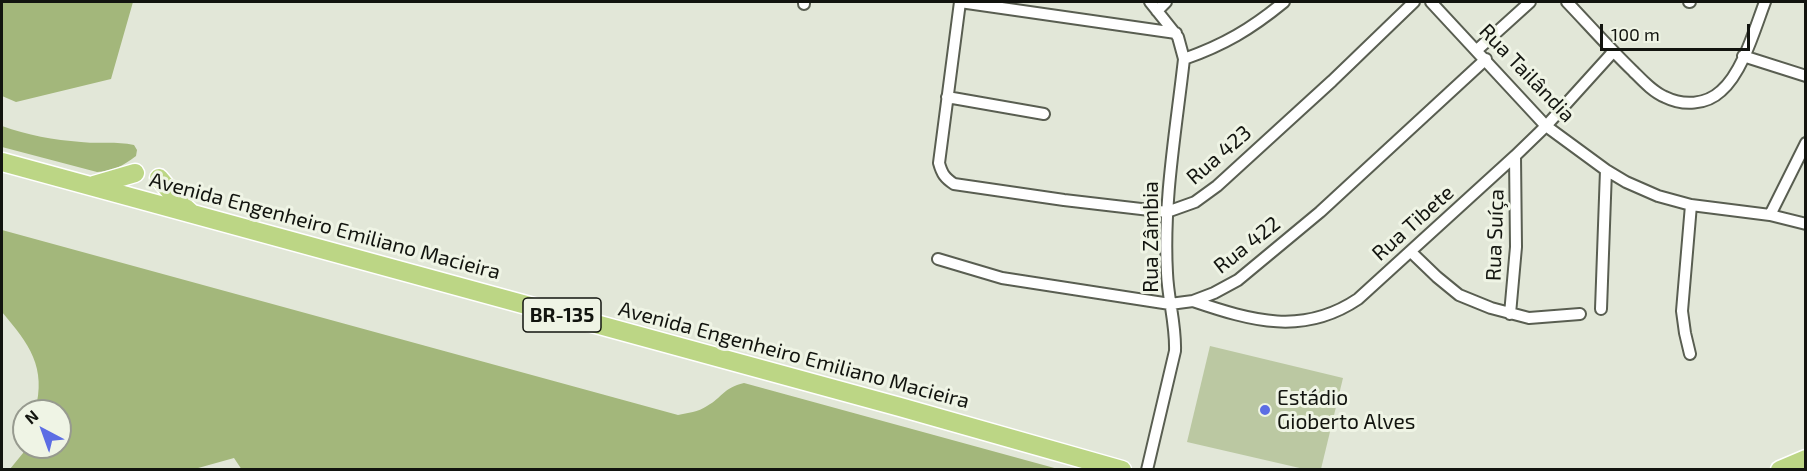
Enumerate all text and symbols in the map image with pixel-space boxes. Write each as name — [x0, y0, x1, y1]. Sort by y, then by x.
scale bar — [1603, 12, 1753, 50]
street label: Rua Tailândia — [1474, 19, 1580, 127]
text: 100 m — [1611, 23, 1660, 45]
street label: Rua 423 — [1181, 120, 1257, 190]
street label: Avenida Engenheiro Emiliano Macieira — [147, 167, 503, 285]
street label: Rua Tibete — [1367, 180, 1459, 266]
street label: Rua Zâmbia — [1138, 181, 1164, 293]
street label: Rua Suíça — [1481, 189, 1509, 281]
street label: Rua 422 — [1209, 211, 1285, 279]
street label: Avenida Engenheiro Emiliano Macieira — [616, 296, 972, 414]
road number: BR-135 — [523, 298, 601, 332]
place label: Estádio Gioberto Alves — [1277, 385, 1415, 435]
north arrow — [12, 399, 72, 459]
marker: Estádio Gioberto Alves — [1258, 403, 1272, 417]
text: N — [21, 406, 42, 428]

